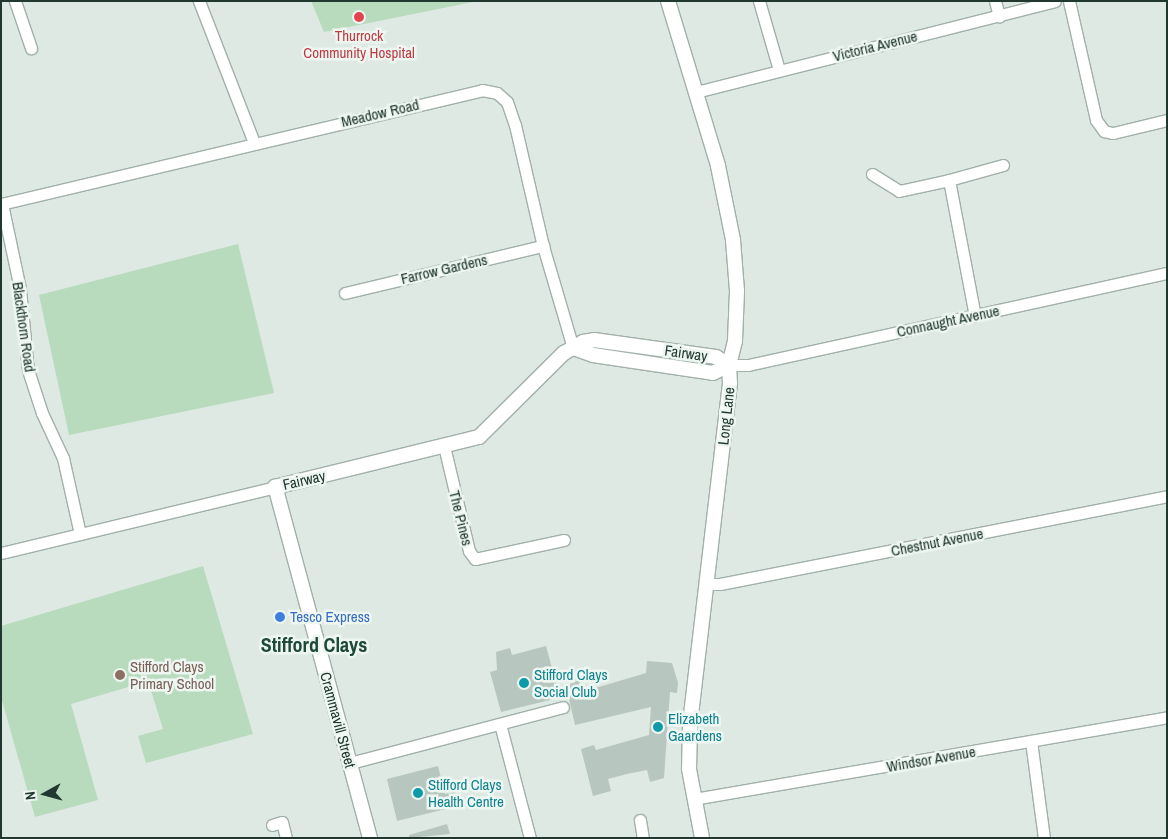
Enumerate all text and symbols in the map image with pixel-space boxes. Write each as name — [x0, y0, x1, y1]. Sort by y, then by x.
marker: Thurrock Community Hospital — [352, 10, 366, 24]
place label: Thurrock Community Hospital — [303, 26, 415, 61]
street label: Victoria Avenue — [831, 27, 919, 65]
street label: Meadow Road — [339, 95, 421, 131]
street label: Farrow Gardens — [399, 250, 489, 288]
street label: Blackthorn Road — [9, 281, 39, 373]
street label: Connaught Avenue — [895, 301, 1001, 341]
street label: Fairway — [663, 341, 709, 365]
street label: Long Lane — [714, 386, 738, 446]
street label: Fairway — [281, 466, 327, 494]
street label: The Pines — [445, 489, 477, 547]
street label: Chestnut Avenue — [889, 524, 985, 560]
place label: Tesco Express — [290, 608, 370, 626]
marker: Tesco Express — [274, 611, 286, 623]
district label: Stifford Clays — [261, 632, 367, 656]
place label: Stifford Clays Primary School — [130, 657, 214, 692]
place label: Stifford Clays Social Club — [534, 665, 608, 700]
marker: Stifford Clays Primary School — [114, 669, 126, 681]
street label: Crammavill Street — [317, 670, 359, 770]
marker: Stifford Clays Social Club — [518, 677, 530, 689]
place label: Elizabeth Gaardens — [668, 709, 722, 744]
marker: Elizabeth Gaardens — [652, 721, 664, 733]
street label: Windsor Avenue — [885, 742, 977, 776]
north arrow — [20, 769, 70, 819]
place label: Stifford Clays Health Centre — [428, 775, 504, 810]
marker: Stifford Clays Health Centre — [412, 787, 424, 799]
text: N — [21, 791, 40, 801]

